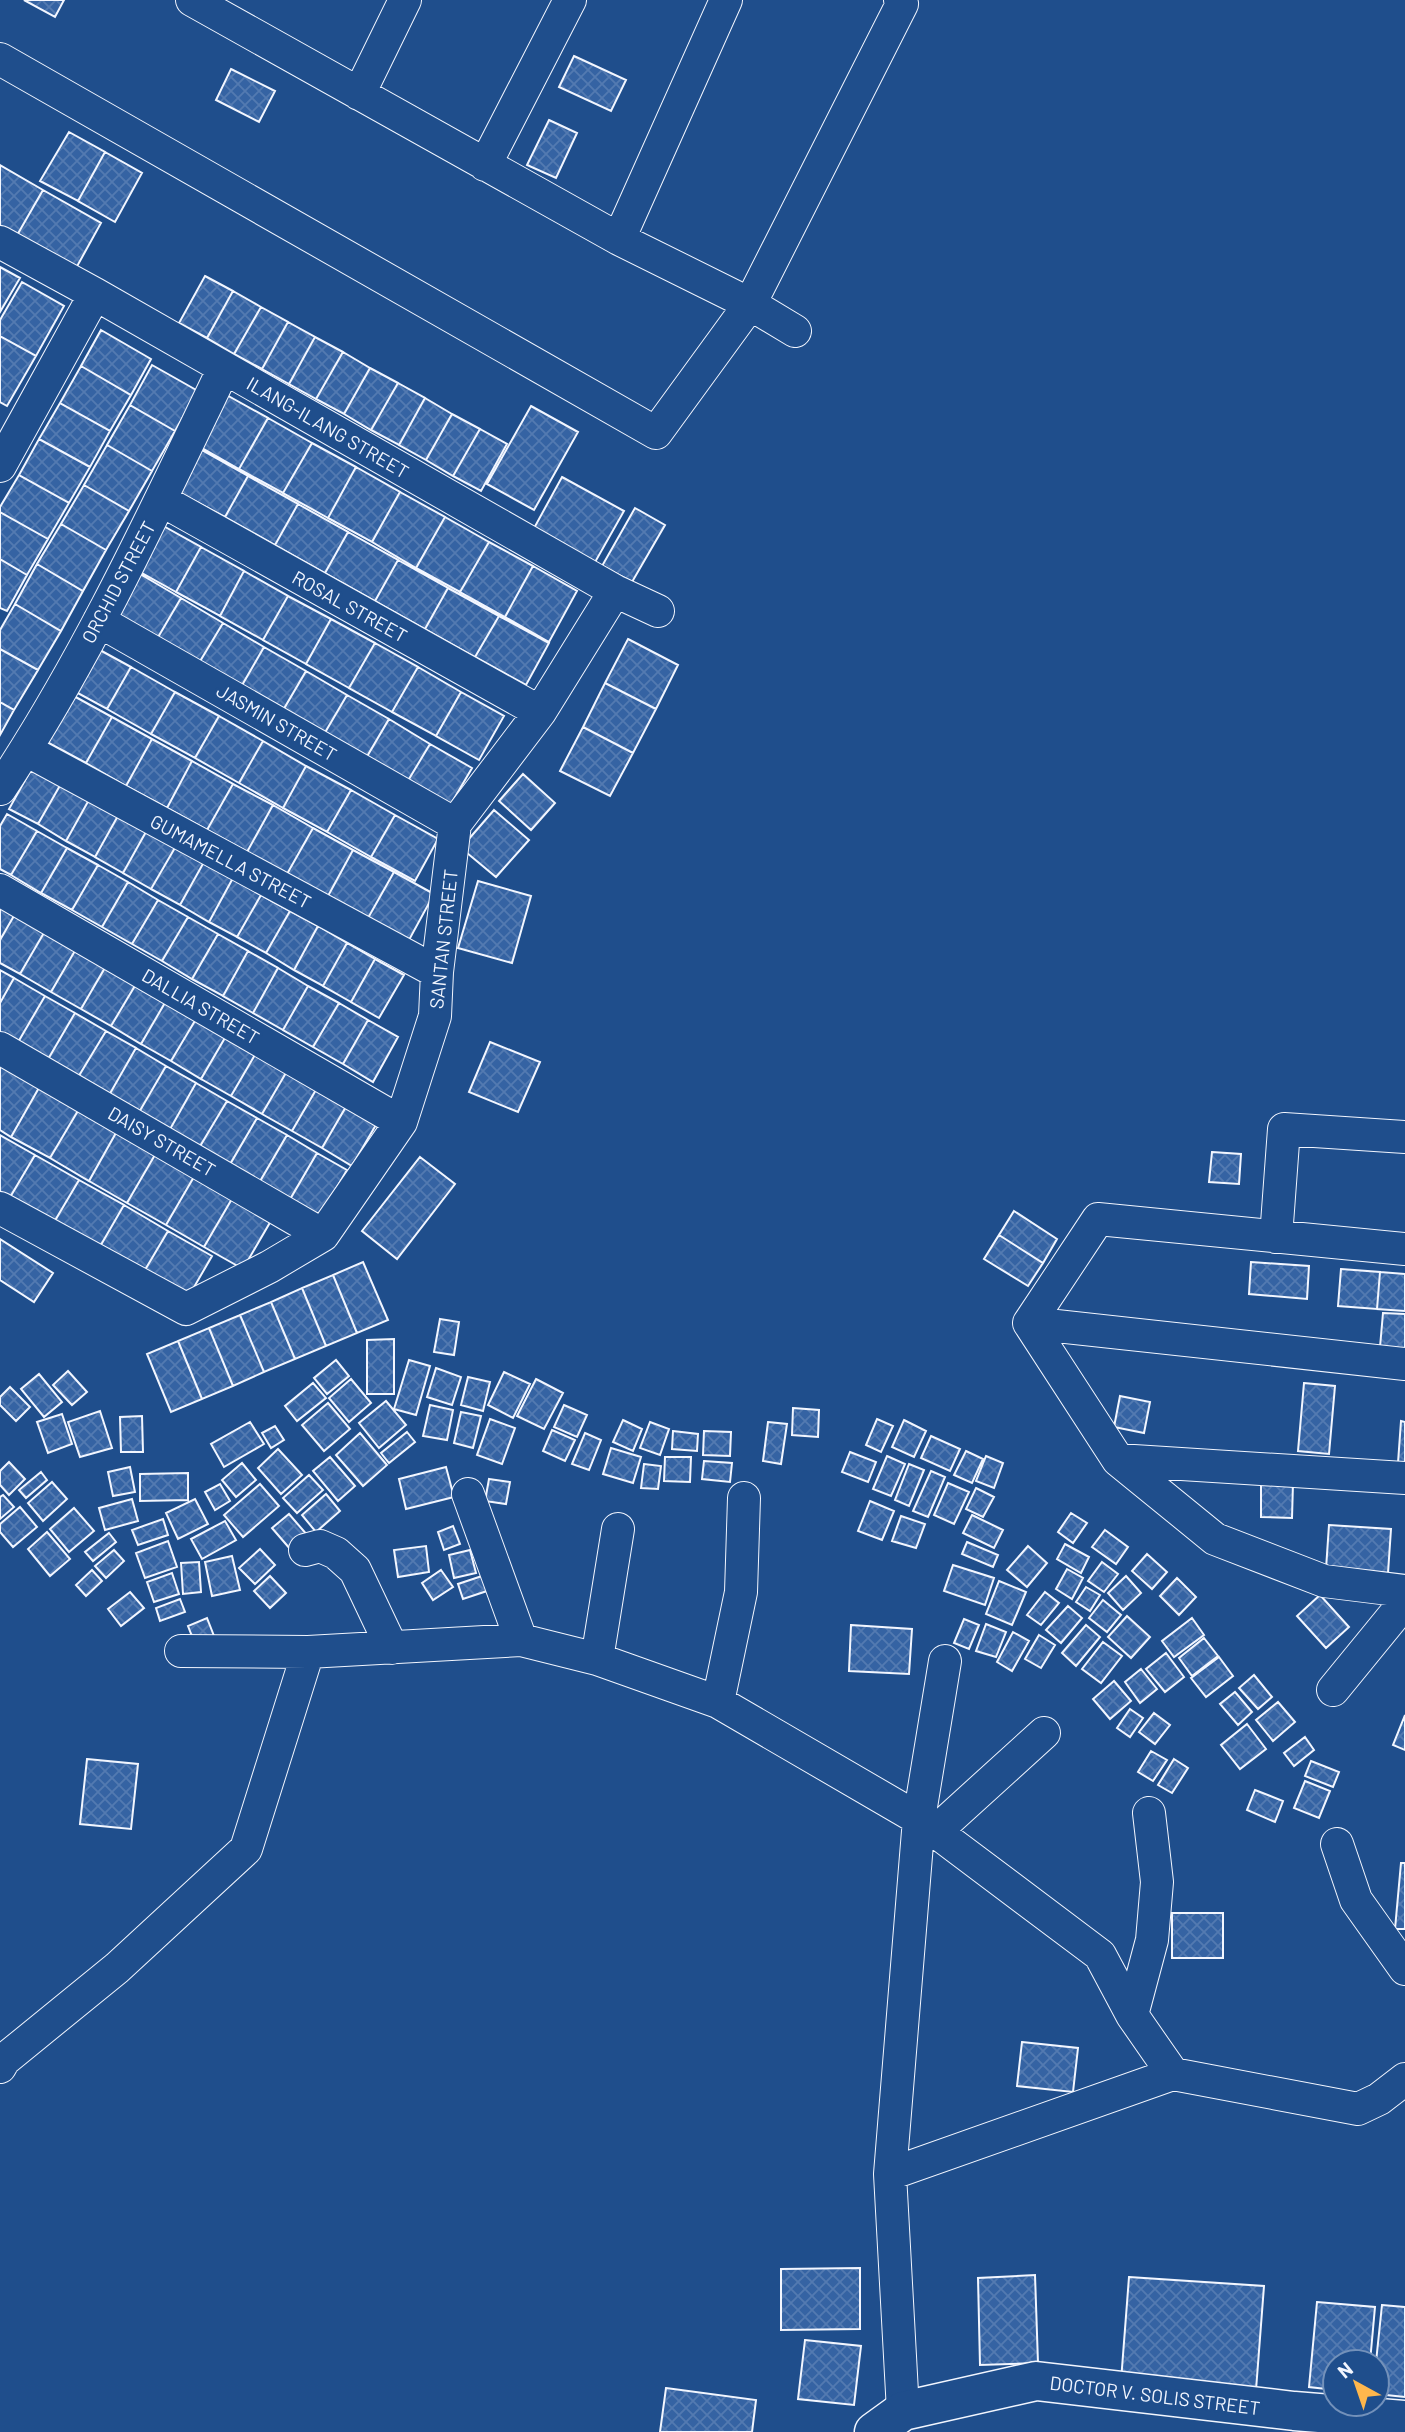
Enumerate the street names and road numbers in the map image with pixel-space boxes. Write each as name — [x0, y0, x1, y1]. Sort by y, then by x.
street label: ILANG-ILANG STREET — [243, 371, 413, 483]
street label: ORCHID STREET — [76, 517, 160, 647]
street label: ROSAL STREET — [289, 565, 411, 647]
street label: JASMIN STREET — [213, 678, 341, 766]
street label: GUMAMELLA STREET — [147, 809, 315, 913]
street label: SANTAN STREET — [424, 868, 462, 1010]
street label: DALLIA STREET — [138, 963, 264, 1049]
street label: DAISY STREET — [104, 1101, 220, 1181]
street label: DOCTOR V. SOLIS STREET — [1049, 2371, 1261, 2419]

